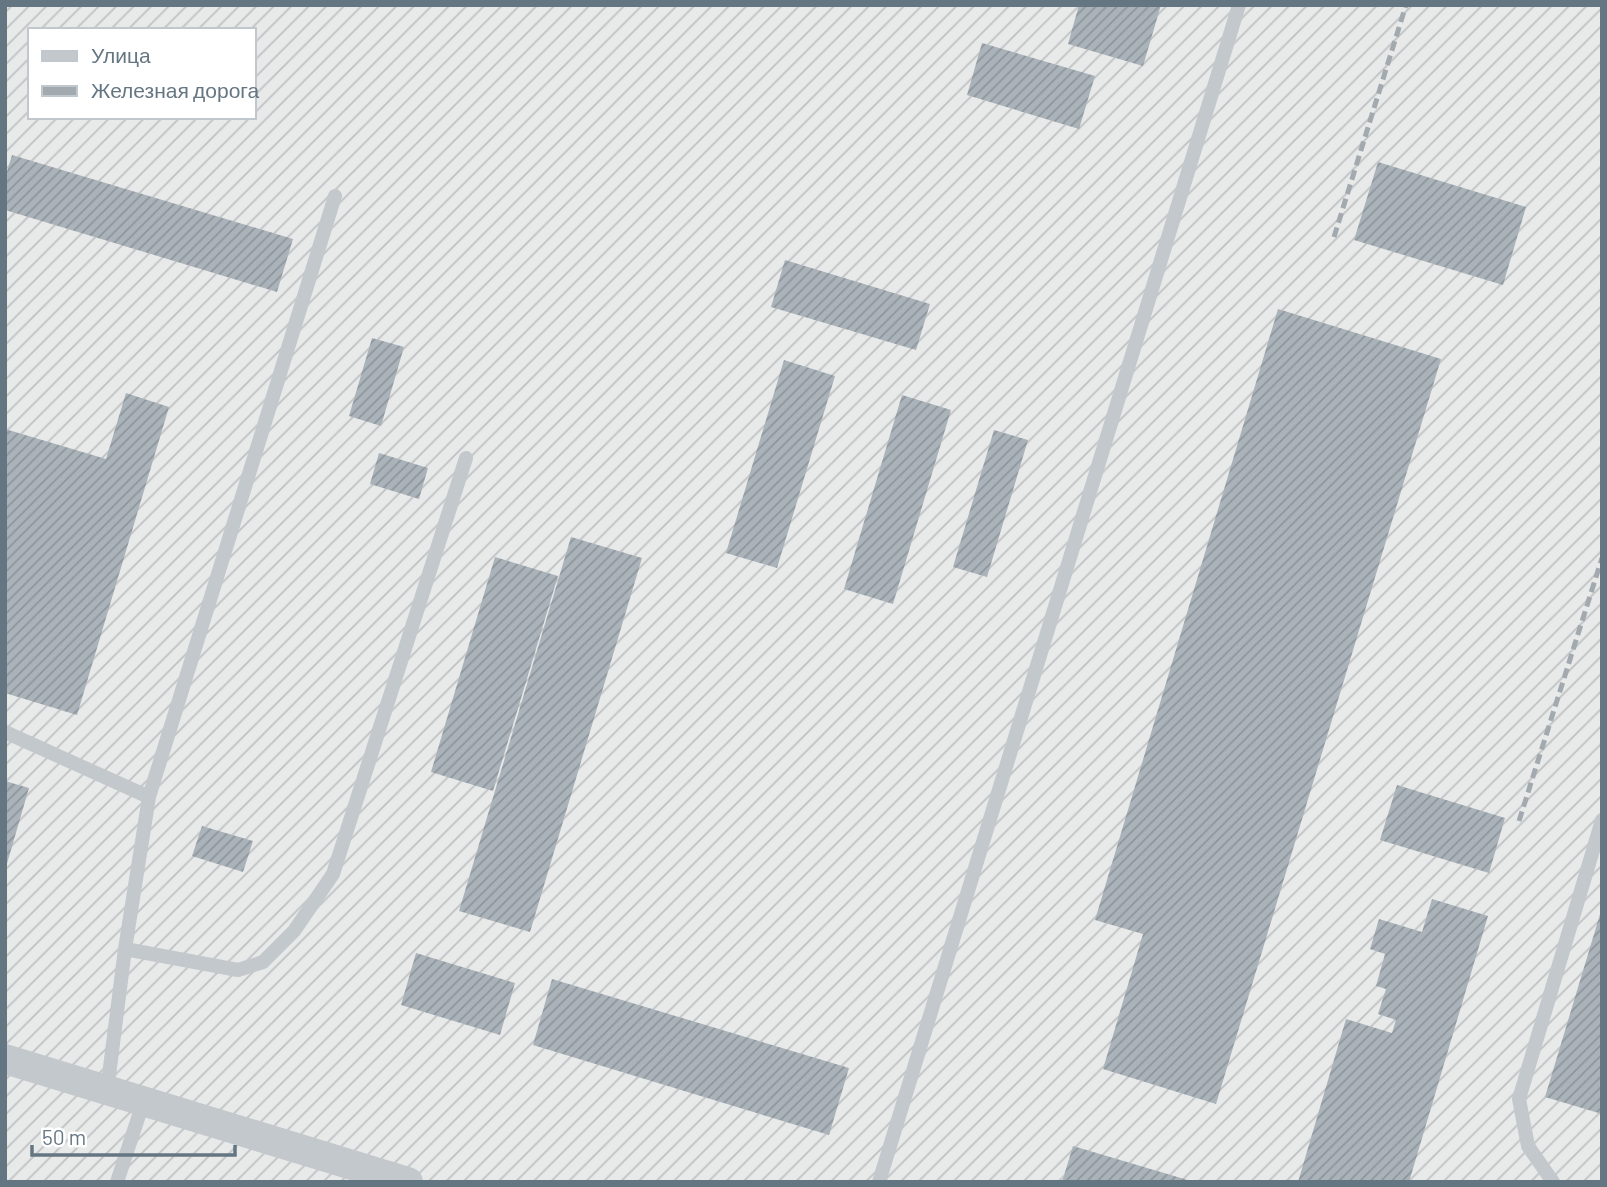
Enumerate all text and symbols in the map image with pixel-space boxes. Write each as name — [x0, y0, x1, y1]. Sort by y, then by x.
legend — [28, 28, 256, 119]
text: Улица — [91, 42, 151, 67]
text: Железная дорога — [91, 77, 260, 102]
scale bar — [32, 1114, 234, 1158]
text: 50 m — [42, 1124, 86, 1149]

